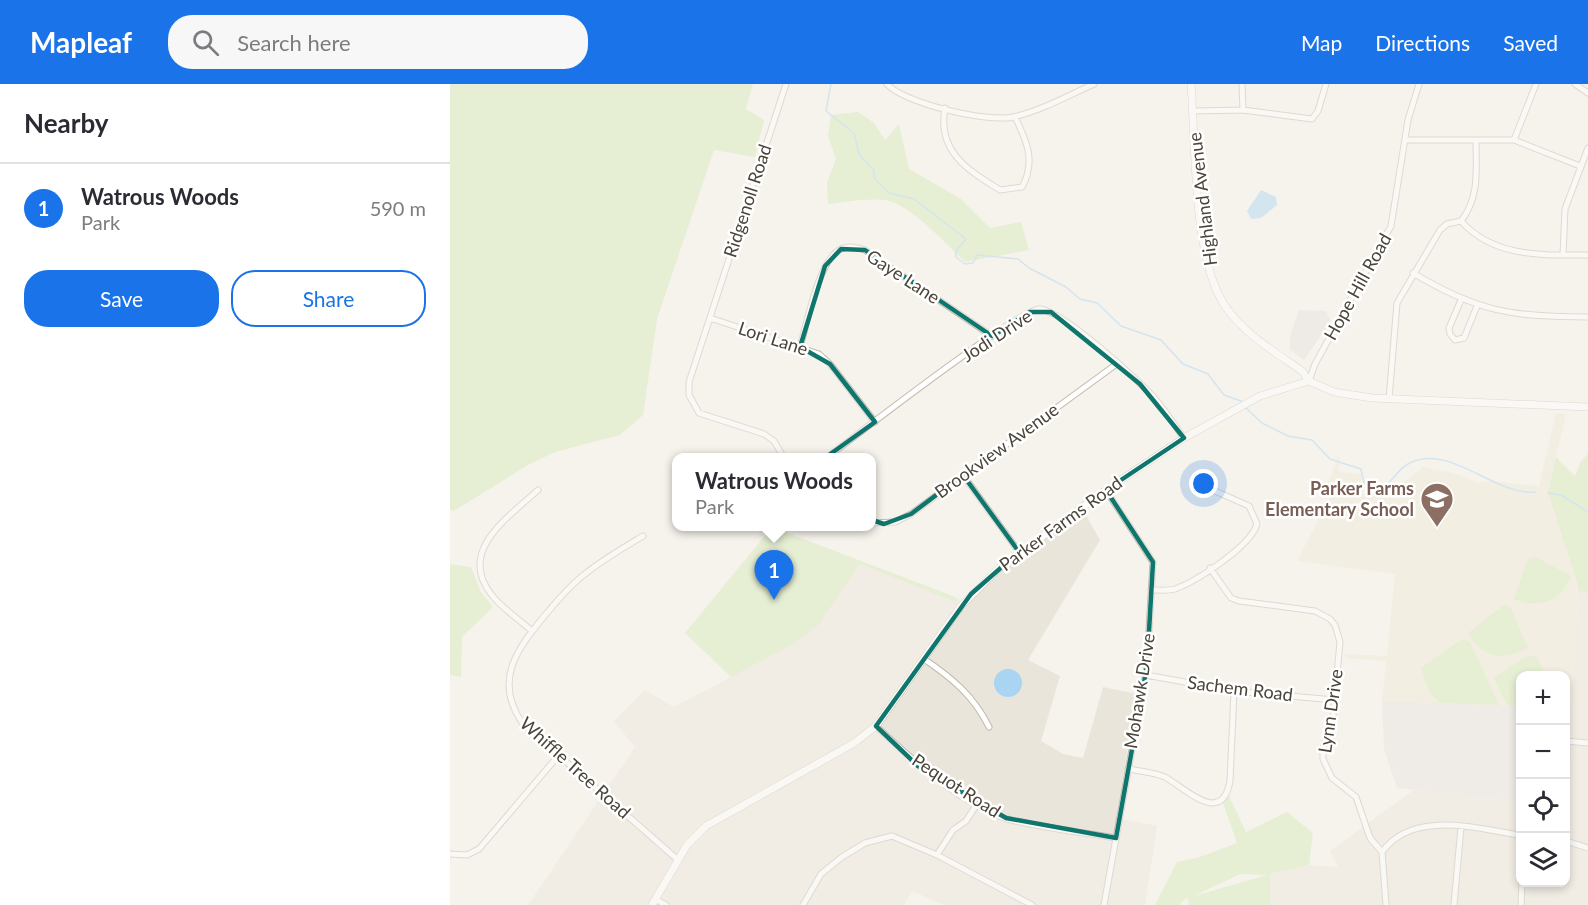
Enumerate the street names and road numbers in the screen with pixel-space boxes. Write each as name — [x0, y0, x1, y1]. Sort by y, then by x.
street label: Highland Avenue — [1183, 131, 1221, 267]
street label: Ridgenoll Road — [718, 141, 776, 260]
street label: Hope Hill Road — [1319, 229, 1396, 344]
street label: Gaye Lane — [863, 244, 944, 308]
street label: Jodi Drive — [957, 304, 1036, 366]
street label: Lori Lane — [736, 316, 811, 360]
street label: Brookview Avenue — [930, 398, 1063, 502]
street label: Parker Farms Road — [995, 471, 1126, 575]
street label: Mohawk Drive — [1119, 632, 1159, 750]
street label: Lynn Drive — [1313, 668, 1347, 754]
street label: Sachem Road — [1186, 671, 1294, 705]
street label: Whiffle Tree Road — [516, 712, 635, 823]
street label: Pequot Road — [908, 748, 1005, 822]

